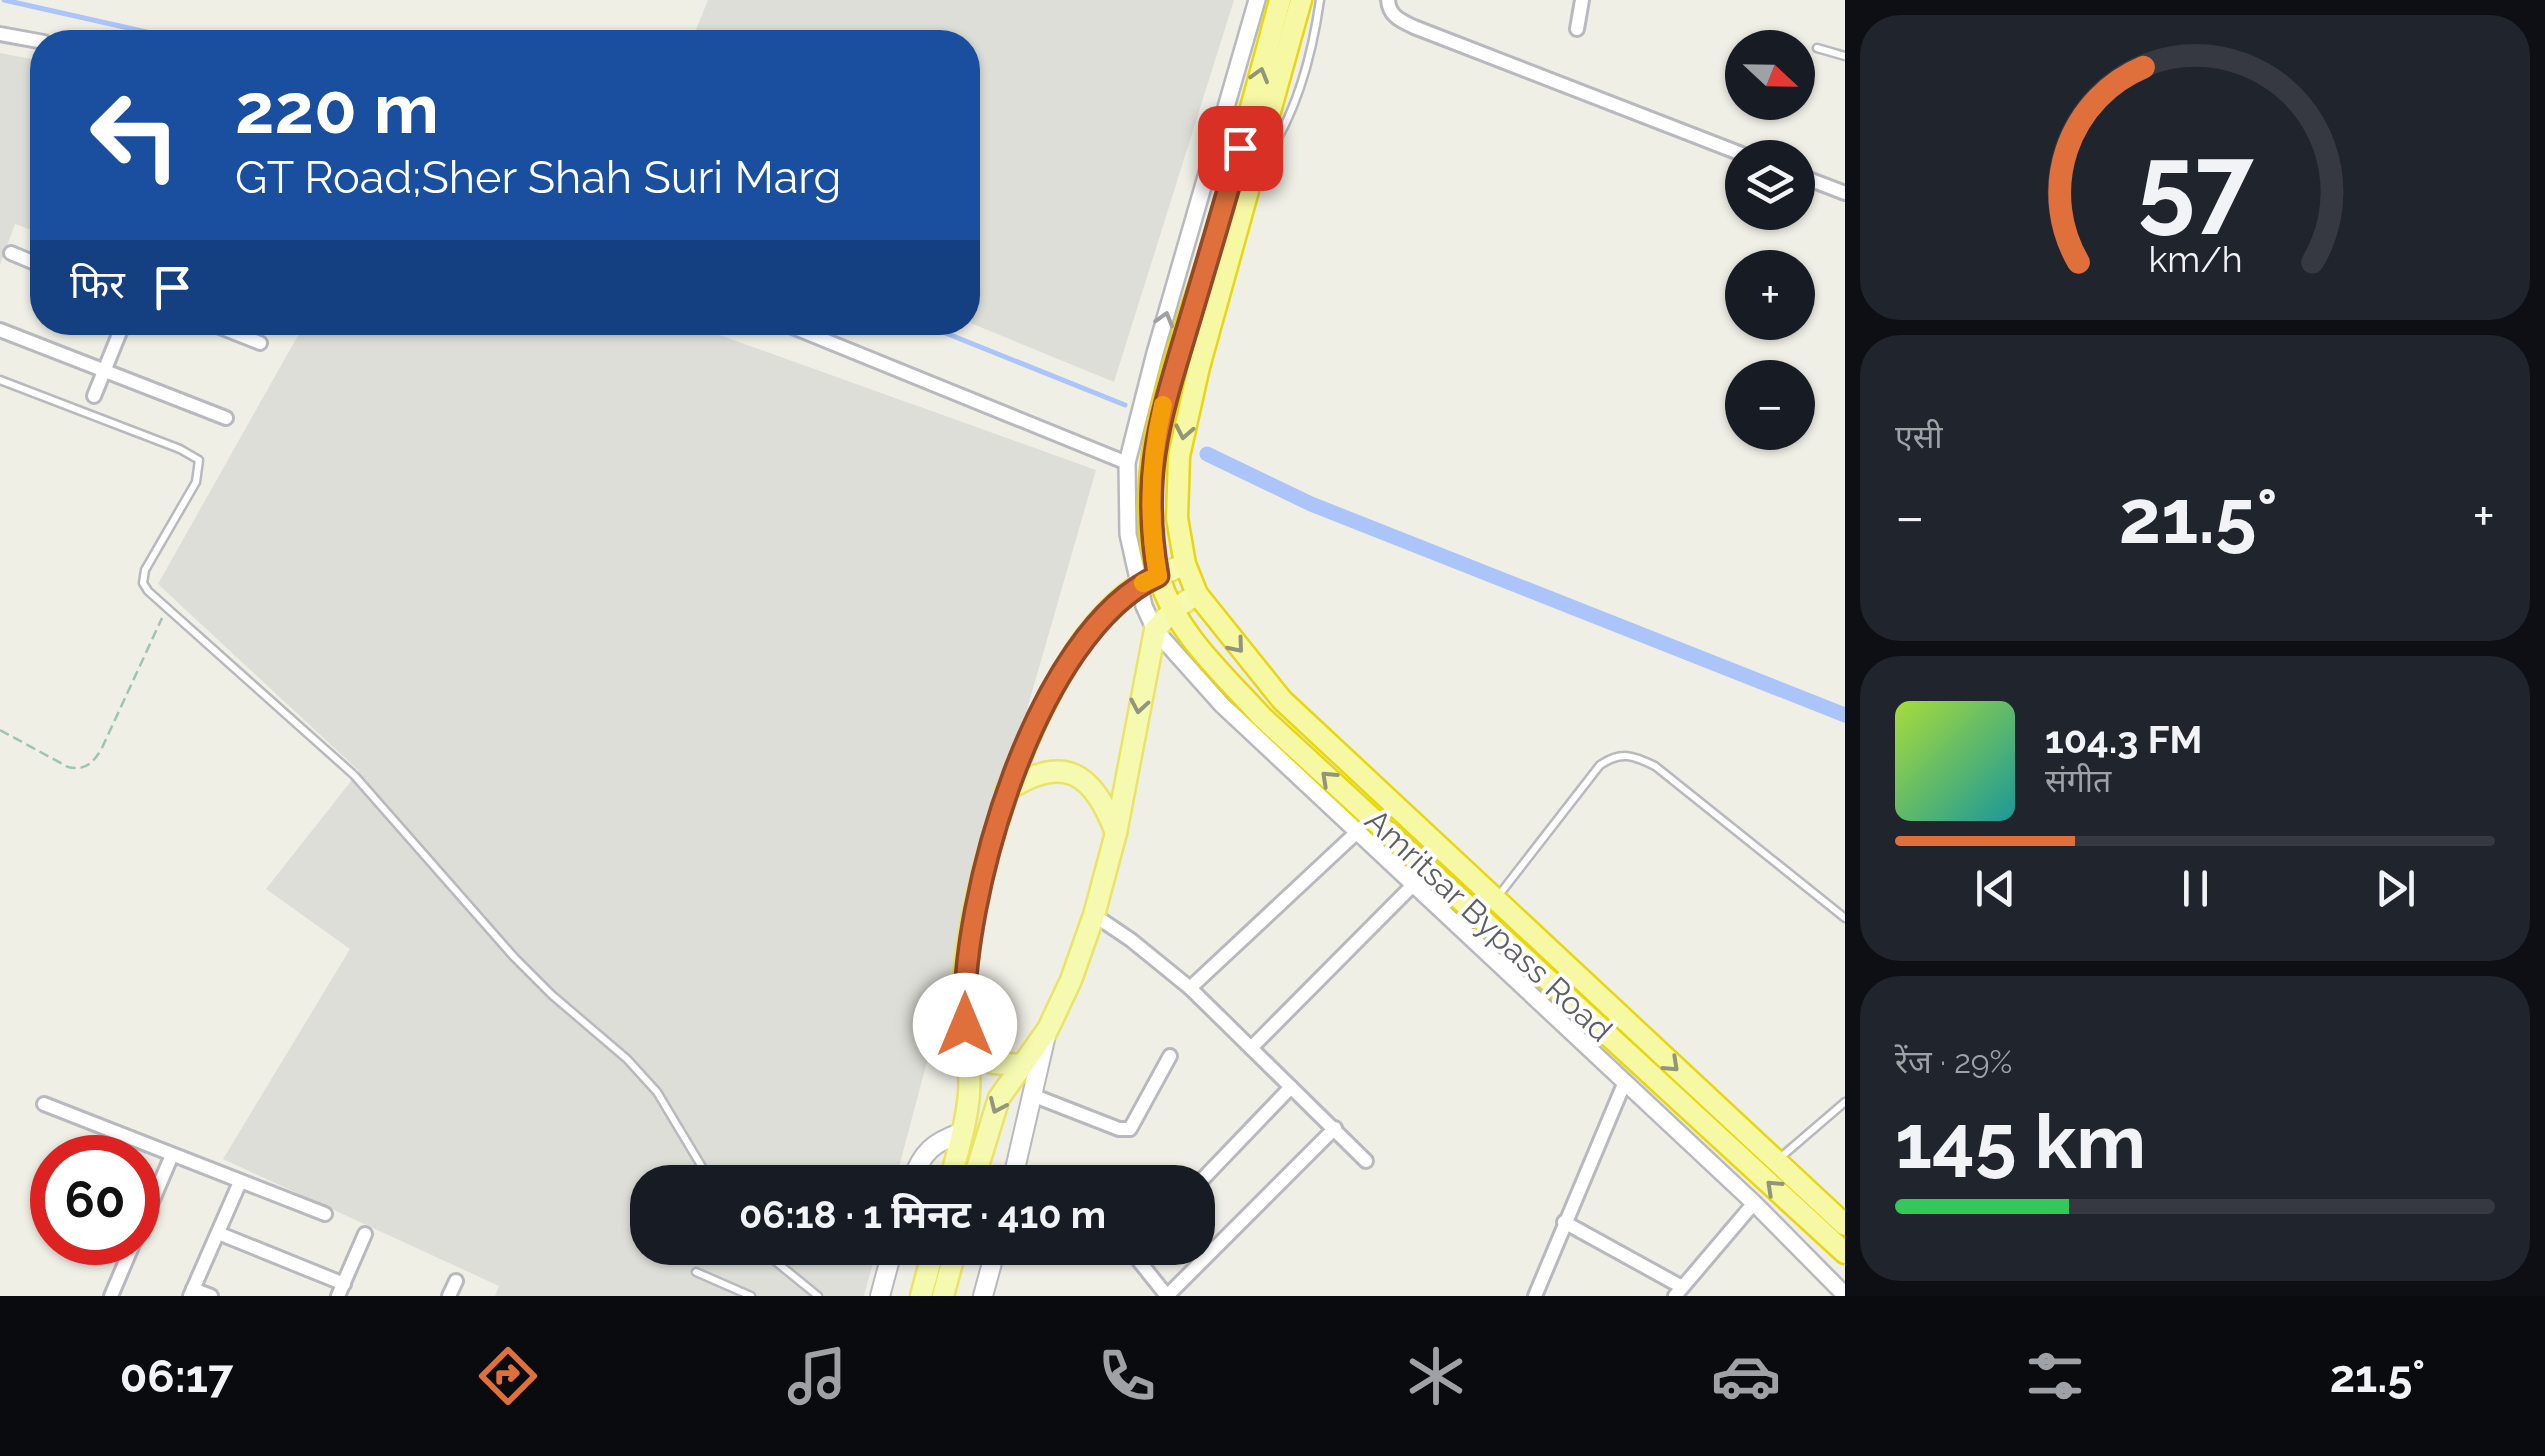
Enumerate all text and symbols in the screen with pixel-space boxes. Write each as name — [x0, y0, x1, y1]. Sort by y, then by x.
north arrow — [1725, 30, 1815, 120]
map controls — [1725, 30, 1815, 450]
text: 220 m — [235, 67, 439, 149]
one-way arrow — [1249, 67, 1270, 84]
icon: left — [70, 70, 200, 200]
pin — [1198, 106, 1283, 191]
icon: arrive — [1213, 121, 1268, 176]
text: 57 — [2137, 122, 2254, 244]
button: layers — [1725, 140, 1815, 230]
text: GT Road;Sher Shah Suri Marg — [235, 151, 841, 204]
text: km/h — [2148, 238, 2242, 280]
button: + — [1725, 250, 1815, 340]
icon: arrive — [145, 260, 200, 315]
text: फिर — [70, 262, 125, 307]
one-way arrow — [1153, 311, 1174, 328]
button: − — [1725, 360, 1815, 450]
text: एसी — [1895, 418, 1943, 455]
one-way arrow — [1174, 423, 1195, 440]
text: 21.5° — [2119, 472, 2278, 561]
text: − — [1895, 484, 1925, 549]
text: + — [2472, 484, 2495, 549]
one-way arrow — [1225, 634, 1243, 653]
one-way arrow — [1129, 697, 1150, 714]
text: 104.3 FM — [2045, 717, 2202, 762]
text: संगीत — [2045, 762, 2111, 799]
one-way arrow — [1321, 772, 1340, 790]
street label: Amritsar Bypass Road — [1358, 801, 1620, 1049]
icon: previous — [1968, 861, 2023, 916]
icon: pause — [2168, 861, 2223, 916]
icon: next — [2368, 861, 2423, 916]
position arrow — [913, 973, 1017, 1077]
text: रेंज · 29% — [1895, 1043, 2012, 1080]
one-way arrow — [1661, 1053, 1679, 1071]
one-way arrow — [989, 1096, 1009, 1114]
text: 145 km — [1895, 1097, 2146, 1186]
speed limit sign: 60 — [30, 1135, 160, 1265]
one-way arrow — [1766, 1181, 1785, 1199]
text: 06:18 · 1 मिनट · 410 m — [739, 1192, 1106, 1237]
icon: directions — [473, 1341, 543, 1411]
icon: music — [782, 1341, 852, 1411]
icon: phone — [1092, 1341, 1162, 1411]
icon: climate — [1401, 1341, 1471, 1411]
icon: car — [1711, 1341, 1781, 1411]
icon: filters — [2020, 1341, 2090, 1411]
text: 06:17 — [120, 1350, 233, 1403]
text: 21.5° — [2330, 1350, 2425, 1403]

